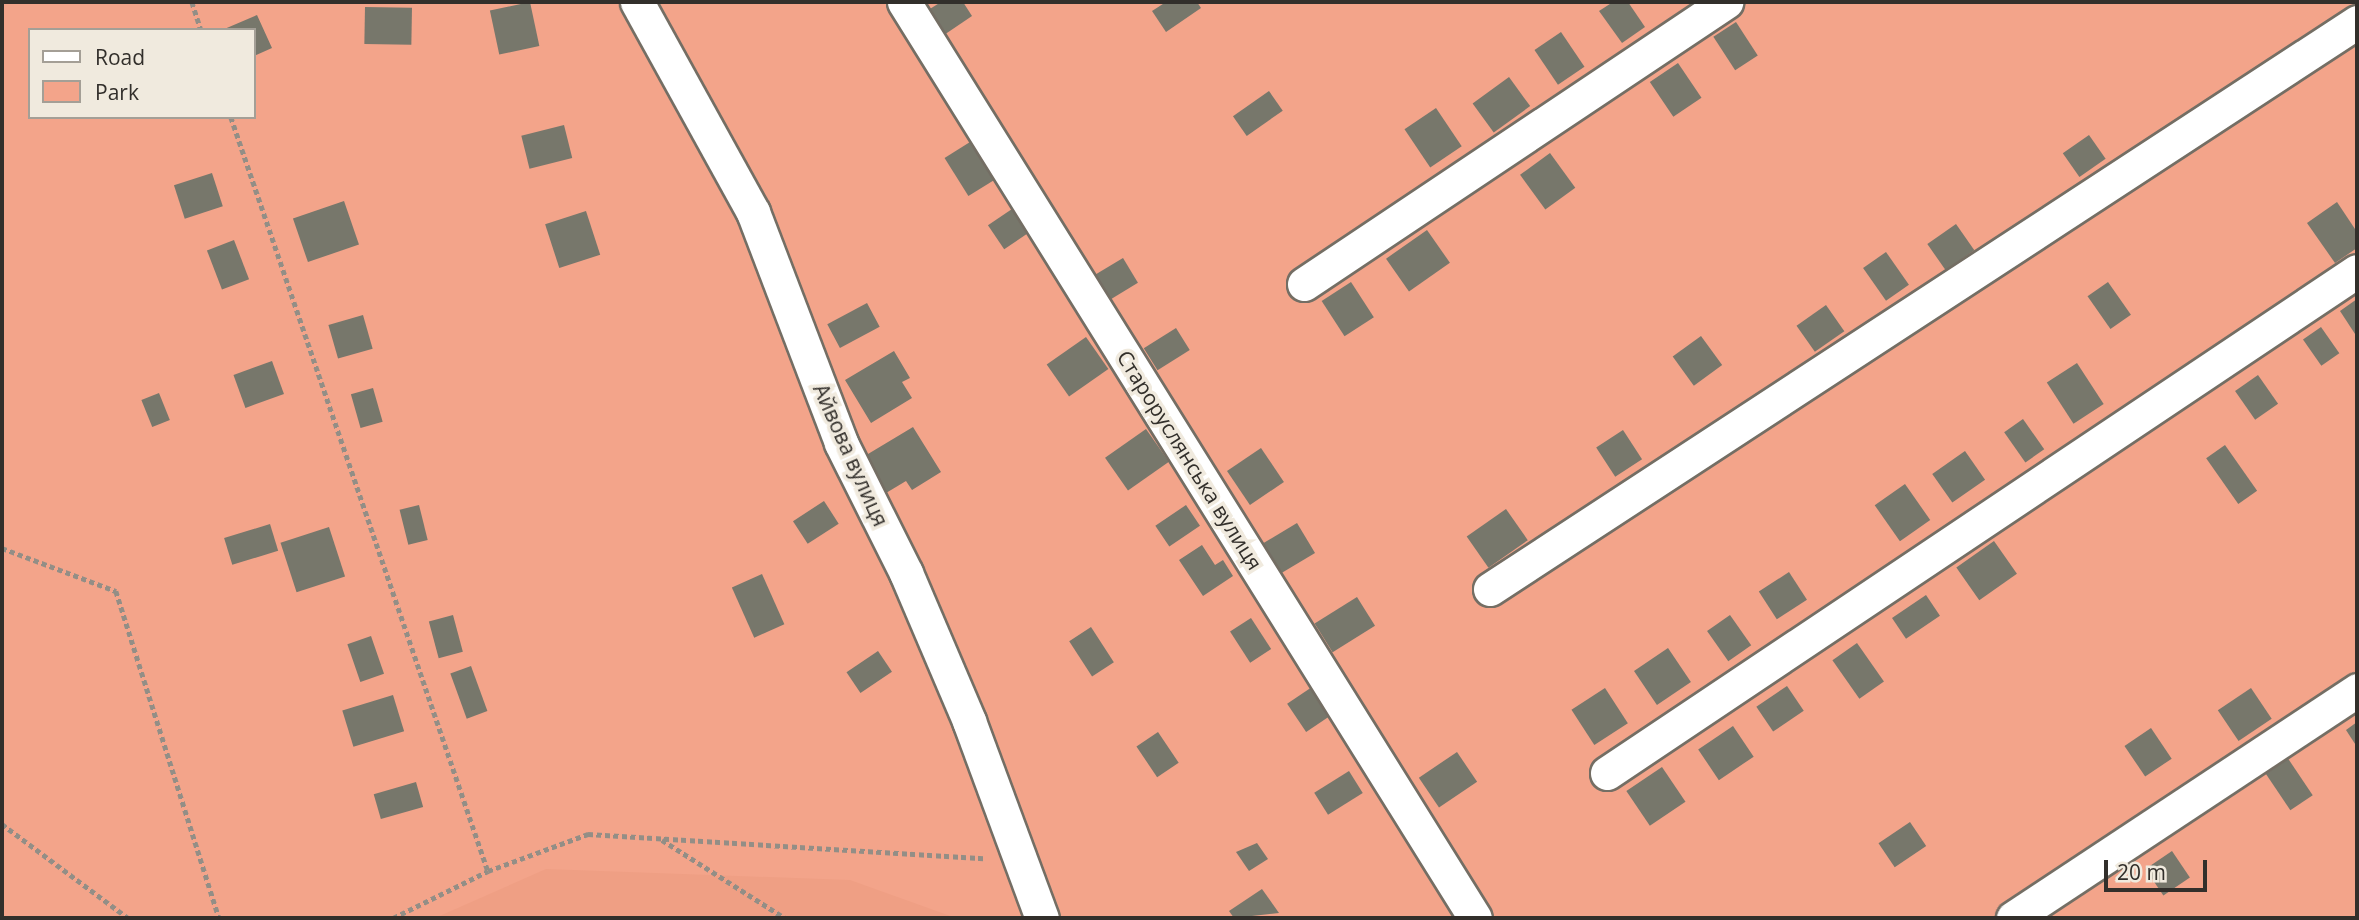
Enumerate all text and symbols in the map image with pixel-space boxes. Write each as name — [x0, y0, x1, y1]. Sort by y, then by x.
legend — [28, 28, 256, 119]
text: Road — [95, 43, 145, 71]
text: Park — [95, 78, 139, 106]
street label: Староруслянська вулиця — [1112, 346, 1268, 574]
street label: Айвова вулиця — [808, 380, 894, 530]
scale bar — [2107, 846, 2210, 890]
text: 20 m — [2117, 858, 2166, 886]

